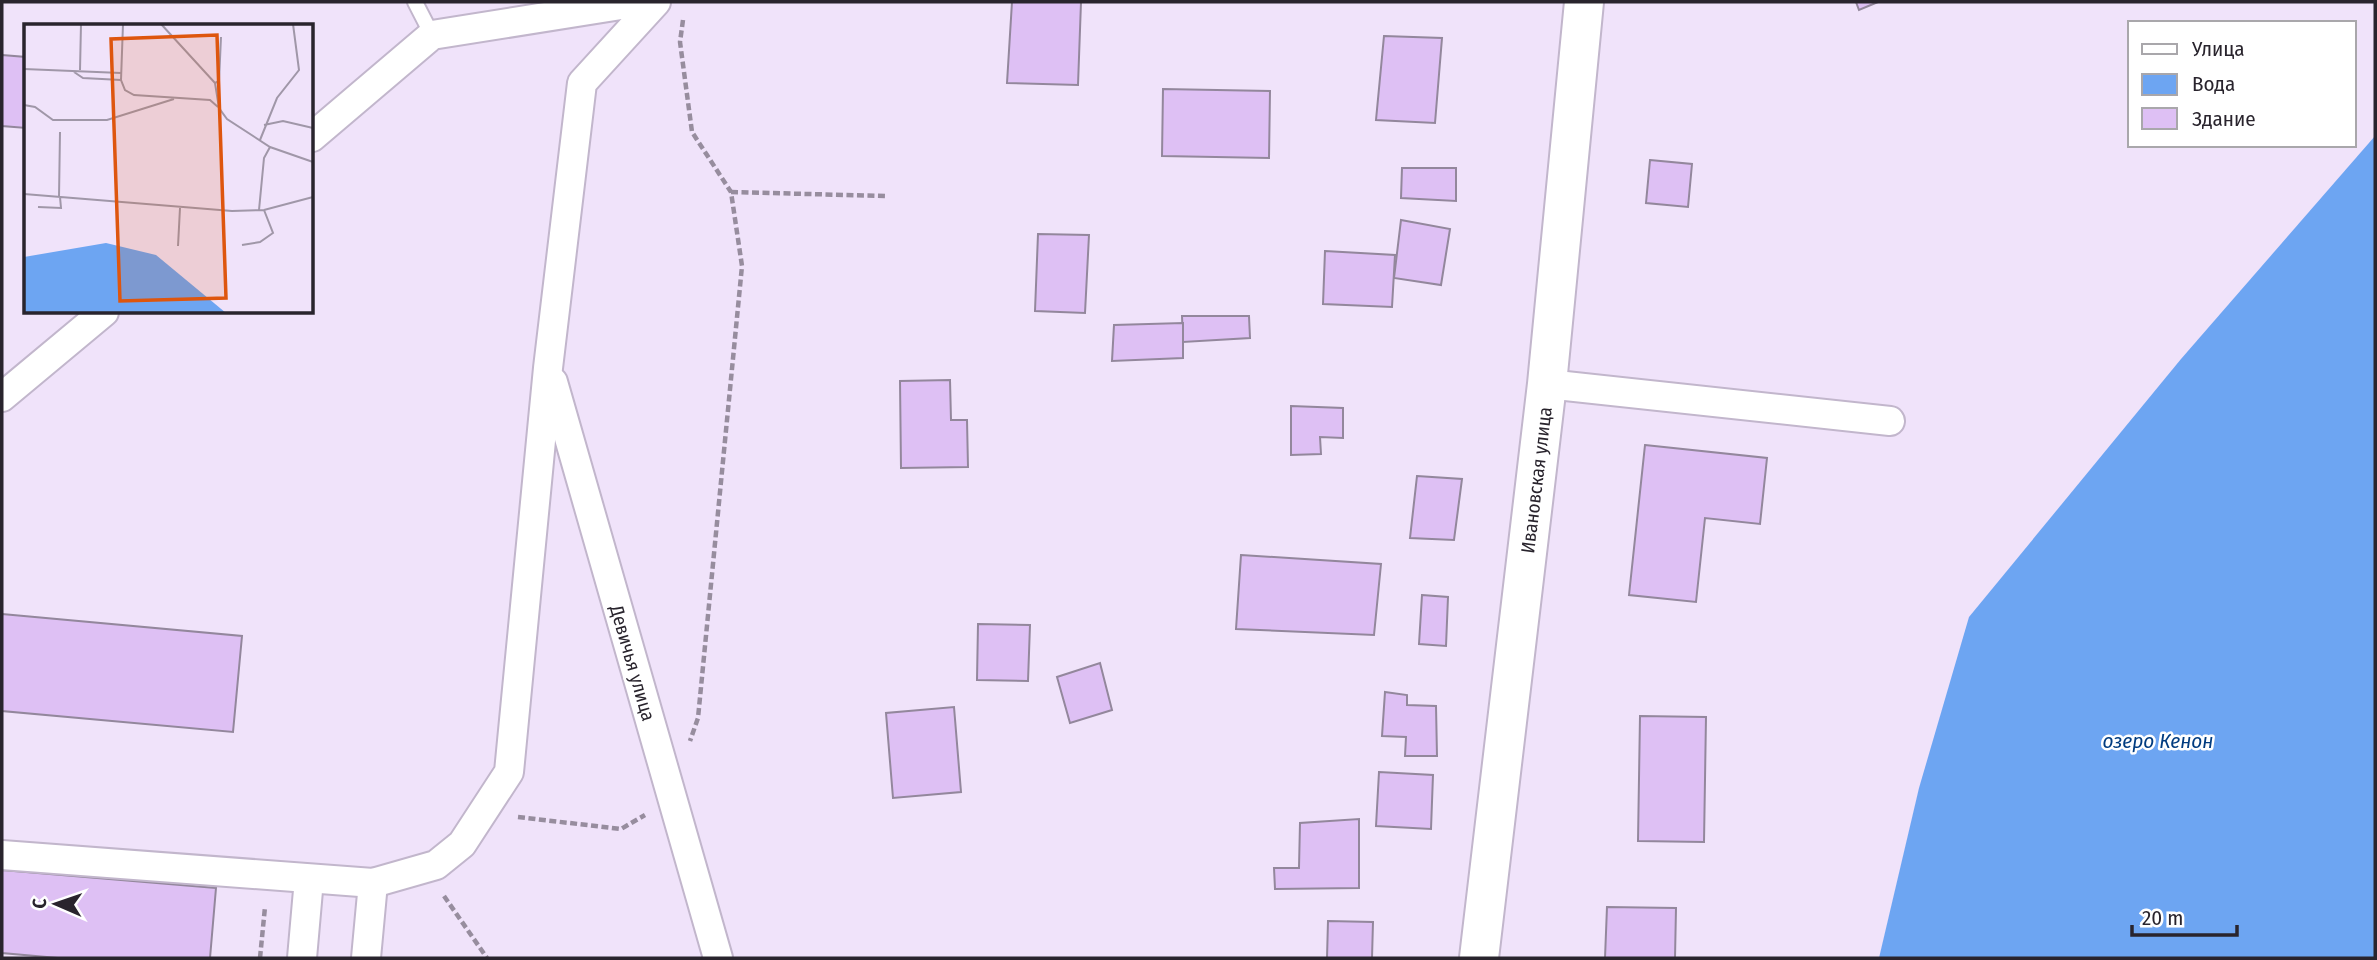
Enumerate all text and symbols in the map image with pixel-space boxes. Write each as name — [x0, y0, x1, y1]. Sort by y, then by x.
legend — [2128, 21, 2356, 147]
inset map — [24, 24, 313, 313]
text: Улица — [2191, 36, 2245, 62]
text: Вода — [2192, 71, 2235, 97]
text: Здание — [2192, 106, 2256, 132]
street label: Ивановская улица — [1516, 406, 1557, 555]
street label: Девичья улица — [605, 602, 660, 724]
water label: озеро Кенон — [2103, 728, 2213, 754]
north arrow — [21, 869, 91, 939]
scale bar — [2132, 894, 2237, 938]
text: С — [28, 898, 51, 909]
text: 20 m — [2142, 905, 2183, 931]

